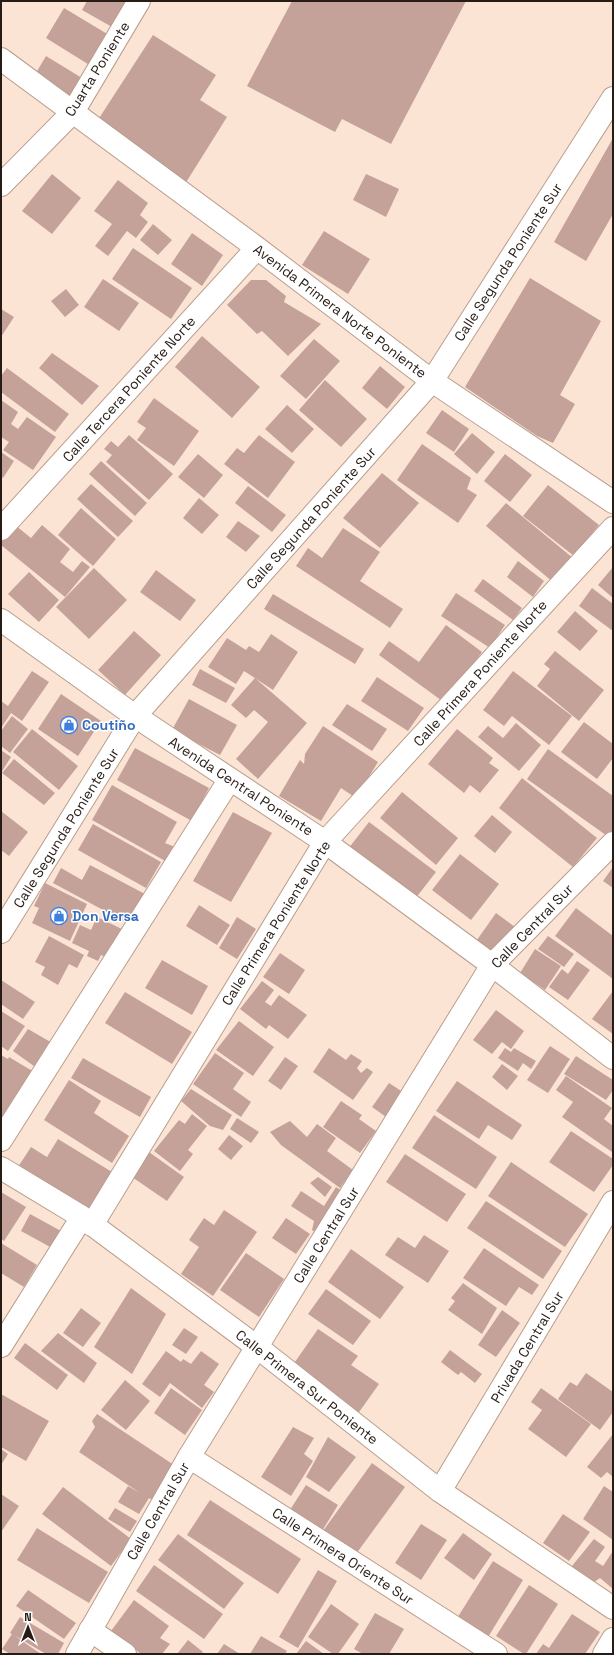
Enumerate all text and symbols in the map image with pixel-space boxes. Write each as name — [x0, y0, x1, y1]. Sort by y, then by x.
street label: Cuarta Poniente — [61, 18, 133, 120]
street label: Calle Segunda Poniente Sur — [450, 179, 566, 345]
street label: Avenida Primera Norte Poniente — [250, 240, 430, 382]
street label: Calle Tercera Poniente Norte — [59, 312, 199, 466]
street label: Calle Segunda Poniente Sur — [242, 443, 380, 593]
street label: Calle Primera Poniente Norte — [409, 596, 551, 750]
shop icon: Coutiño — [59, 715, 79, 735]
place label: Coutiño — [82, 716, 136, 734]
street label: Avenida Central Poniente — [165, 732, 317, 840]
street label: Calle Segunda Poniente Sur — [9, 745, 123, 911]
street label: Calle Primera Poniente Norte — [218, 837, 334, 1009]
street label: Calle Central Sur — [487, 880, 577, 972]
shop icon: Don Versa — [49, 906, 69, 926]
place label: Don Versa — [72, 907, 139, 925]
street label: Calle Central Sur — [289, 1183, 363, 1287]
street label: Privada Central Sur — [486, 1288, 568, 1406]
street label: Calle Primera Sur Poniente — [232, 1326, 382, 1448]
street label: Calle Central Sur — [123, 1459, 193, 1563]
street label: Calle Primera Oriente Sur — [269, 1503, 417, 1609]
north arrow — [8, 1607, 48, 1647]
text: N — [24, 1610, 32, 1624]

